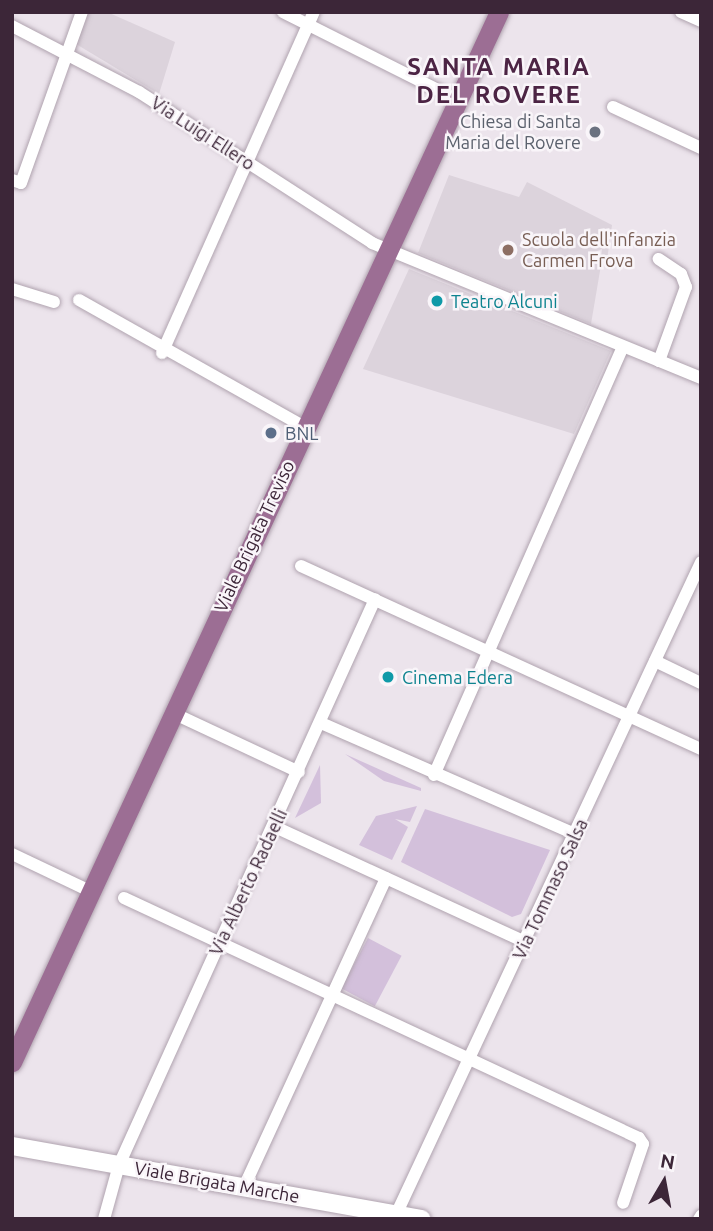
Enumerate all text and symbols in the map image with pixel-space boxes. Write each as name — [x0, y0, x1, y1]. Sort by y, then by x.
district label: SANTA MARIA DEL ROVERE — [409, 53, 589, 109]
street label: Via Luigi Ellero — [147, 91, 259, 175]
place label: Chiesa di Santa Maria del Rovere — [445, 111, 581, 154]
marker: Chiesa di Santa Maria del Rovere — [587, 124, 603, 140]
place label: Scuola dell'infanzia Carmen Frova — [522, 229, 676, 272]
marker: Scuola dell'infanzia Carmen Frova — [500, 242, 516, 258]
place label: Teatro Alcuni — [451, 290, 558, 312]
marker: Teatro Alcuni — [429, 293, 445, 309]
place label: BNL — [285, 422, 318, 444]
marker: BNL — [263, 425, 279, 441]
street label: Viale Brigata Treviso — [209, 457, 299, 615]
place label: Cinema Edera — [402, 666, 513, 688]
marker: Cinema Edera — [380, 669, 396, 685]
street label: Via Alberto Radaelli — [205, 805, 291, 959]
street label: Via Tommaso Salsa — [508, 815, 592, 963]
north arrow — [629, 1147, 699, 1217]
text: N — [659, 1149, 677, 1173]
street label: Viale Brigata Marche — [133, 1157, 301, 1207]

